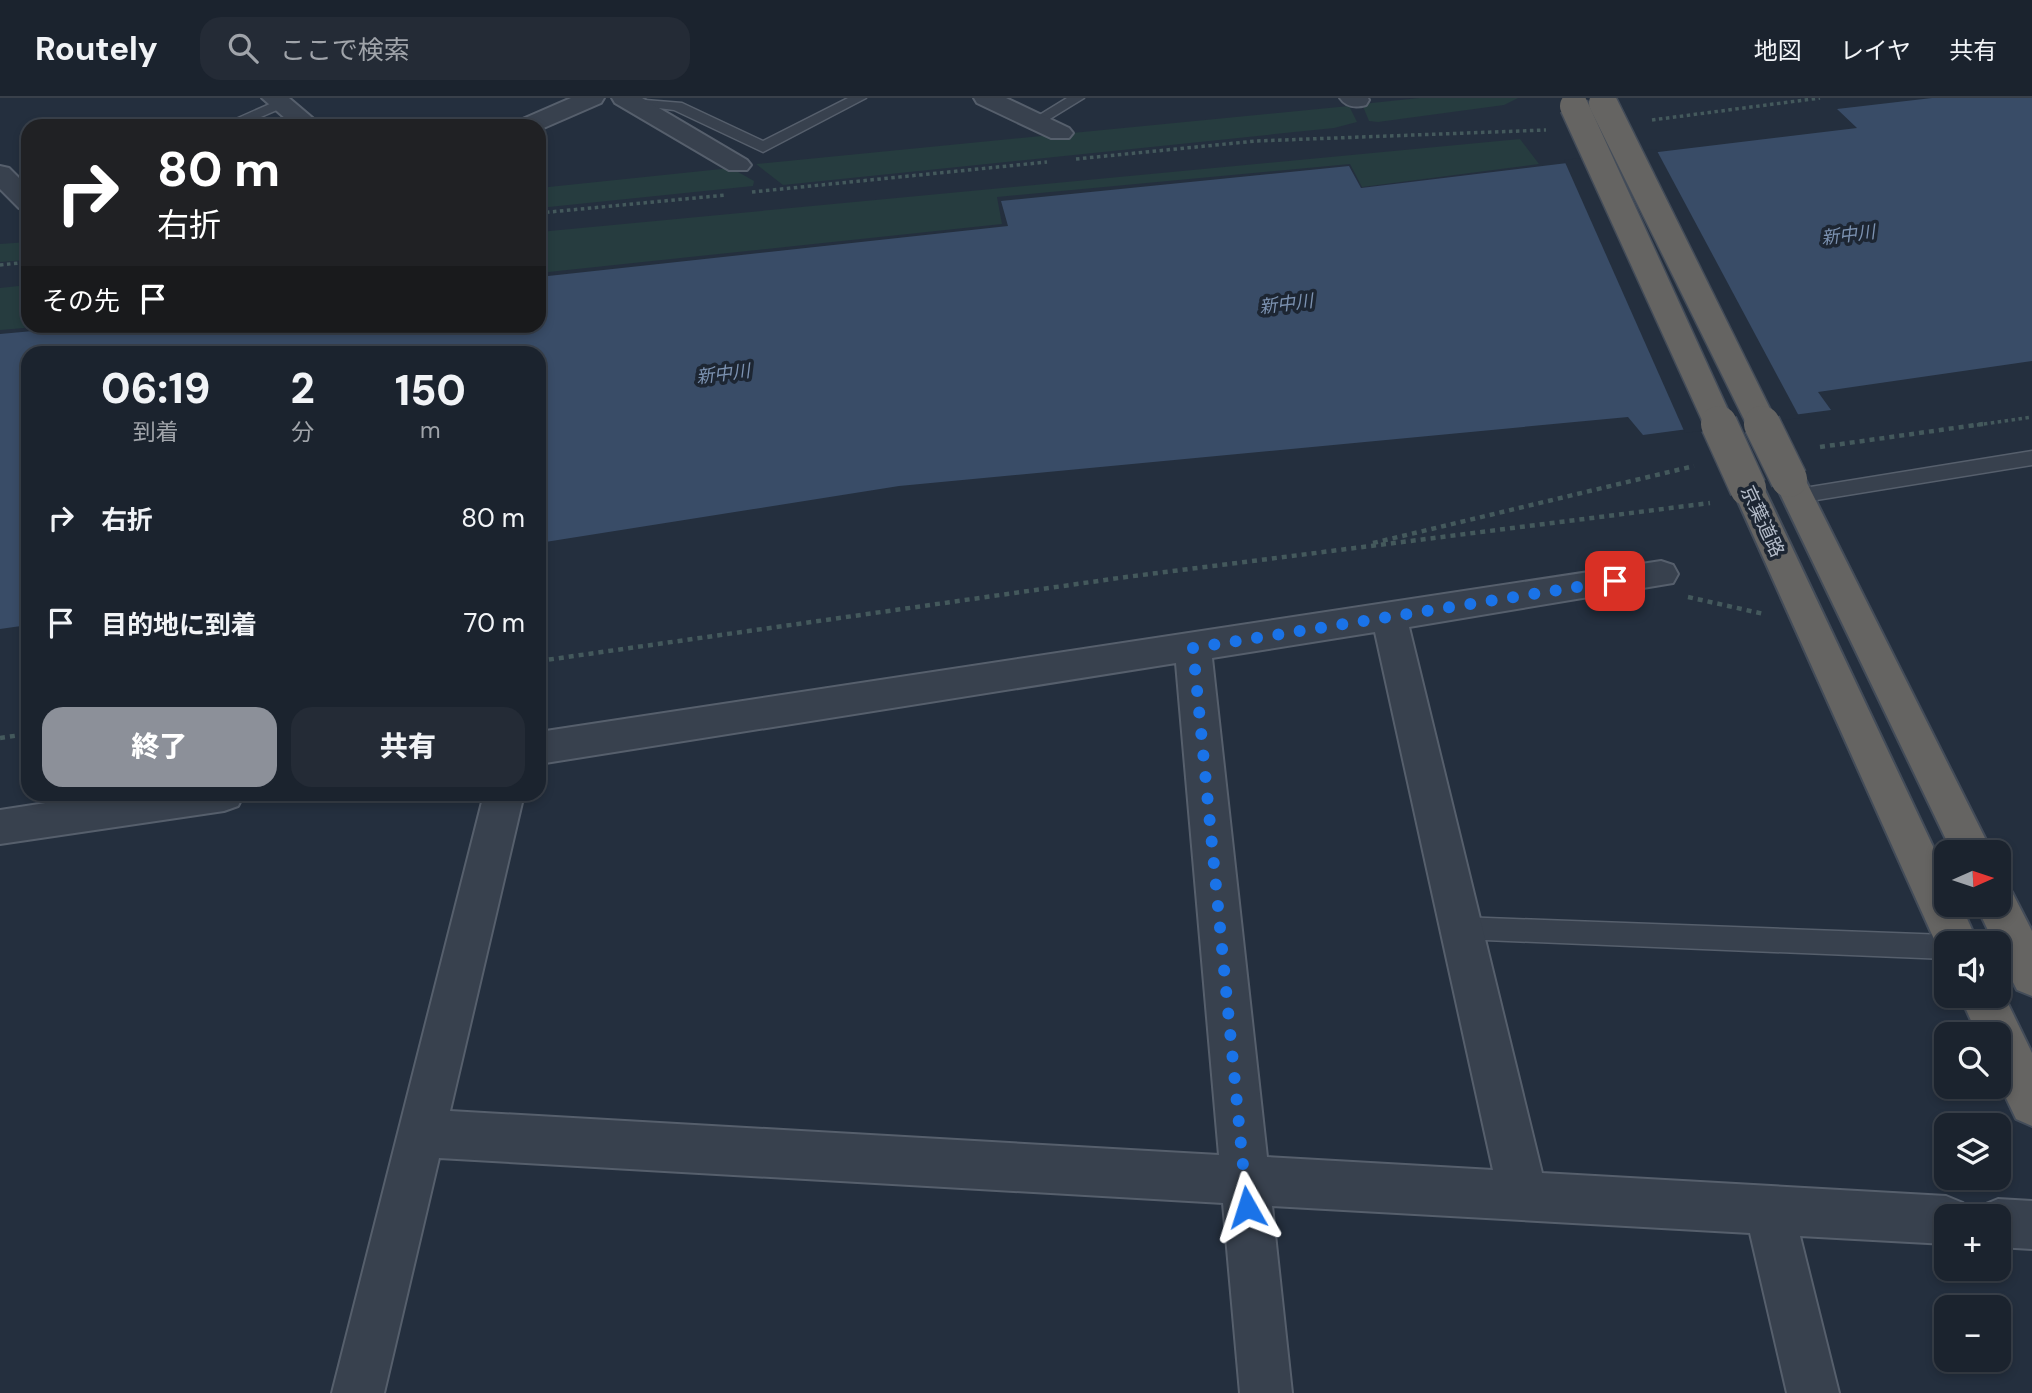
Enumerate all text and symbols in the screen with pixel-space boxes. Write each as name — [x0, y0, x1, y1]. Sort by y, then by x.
search box — [200, 17, 690, 80]
text: Routely — [35, 27, 158, 70]
icon: search — [224, 29, 262, 67]
text: ここで検索 — [280, 33, 410, 67]
text: 地図 — [1754, 35, 1802, 66]
text: レイヤ — [1840, 35, 1911, 66]
text: 共有 — [1949, 35, 1997, 66]
text: 80 m — [157, 137, 280, 201]
icon: right — [42, 147, 133, 238]
text: 右折 — [157, 204, 221, 246]
water label: 新中川 — [1820, 220, 1878, 250]
icon: arrive — [134, 280, 172, 318]
text: その先 — [42, 284, 120, 318]
water label: 新中川 — [1258, 289, 1316, 319]
water label: 新中川 — [695, 359, 753, 389]
text: 06:19 — [101, 361, 210, 416]
text: 2 — [290, 361, 315, 416]
text: 150 — [395, 363, 466, 418]
text: m — [420, 415, 441, 445]
text: 到着 — [133, 417, 179, 447]
text: 分 — [291, 417, 314, 447]
street label: 京葉道路 — [1735, 481, 1790, 561]
icon: right — [42, 499, 80, 537]
text: 80 m — [461, 501, 525, 535]
text: 右折 — [101, 503, 153, 537]
pin — [1585, 551, 1645, 611]
icon: arrive — [1596, 562, 1634, 600]
icon: arrive — [42, 604, 80, 642]
text: 70 m — [464, 606, 525, 640]
text: 目的地に到着 — [101, 608, 257, 642]
button: 終了 — [42, 707, 277, 787]
button: 共有 — [291, 707, 525, 787]
north arrow — [1934, 840, 2011, 917]
map controls — [1934, 840, 2011, 1372]
button: sound — [1934, 931, 2011, 1008]
button: search — [1934, 1022, 2011, 1099]
button: layers — [1934, 1113, 2011, 1190]
position arrow — [1210, 1170, 1284, 1244]
button: + — [1934, 1204, 2011, 1281]
button: − — [1934, 1295, 2011, 1372]

